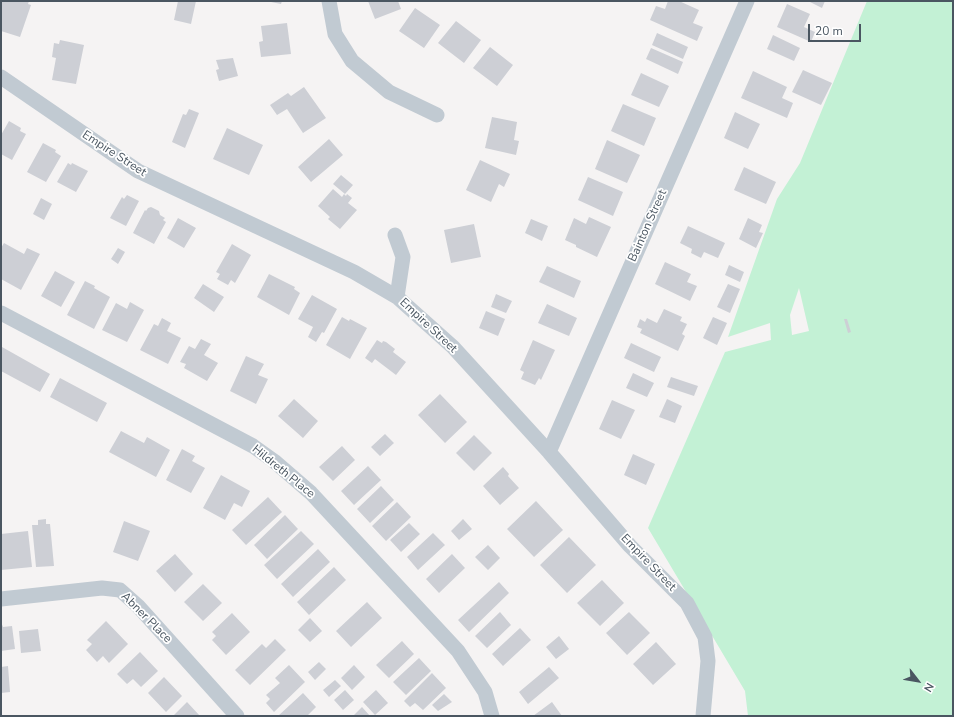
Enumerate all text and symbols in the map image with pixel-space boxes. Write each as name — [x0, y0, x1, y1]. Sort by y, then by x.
scale bar — [810, 16, 863, 42]
text: 20 m — [815, 23, 843, 39]
street label: Empire Street — [79, 128, 149, 180]
street label: Bainton Street — [626, 188, 670, 264]
street label: Empire Street — [396, 296, 460, 356]
street label: Hildreth Place — [249, 442, 317, 502]
street label: Empire Street — [617, 532, 679, 594]
street label: Abner Place — [118, 590, 174, 646]
north arrow — [898, 661, 938, 701]
text: N — [920, 680, 937, 695]

